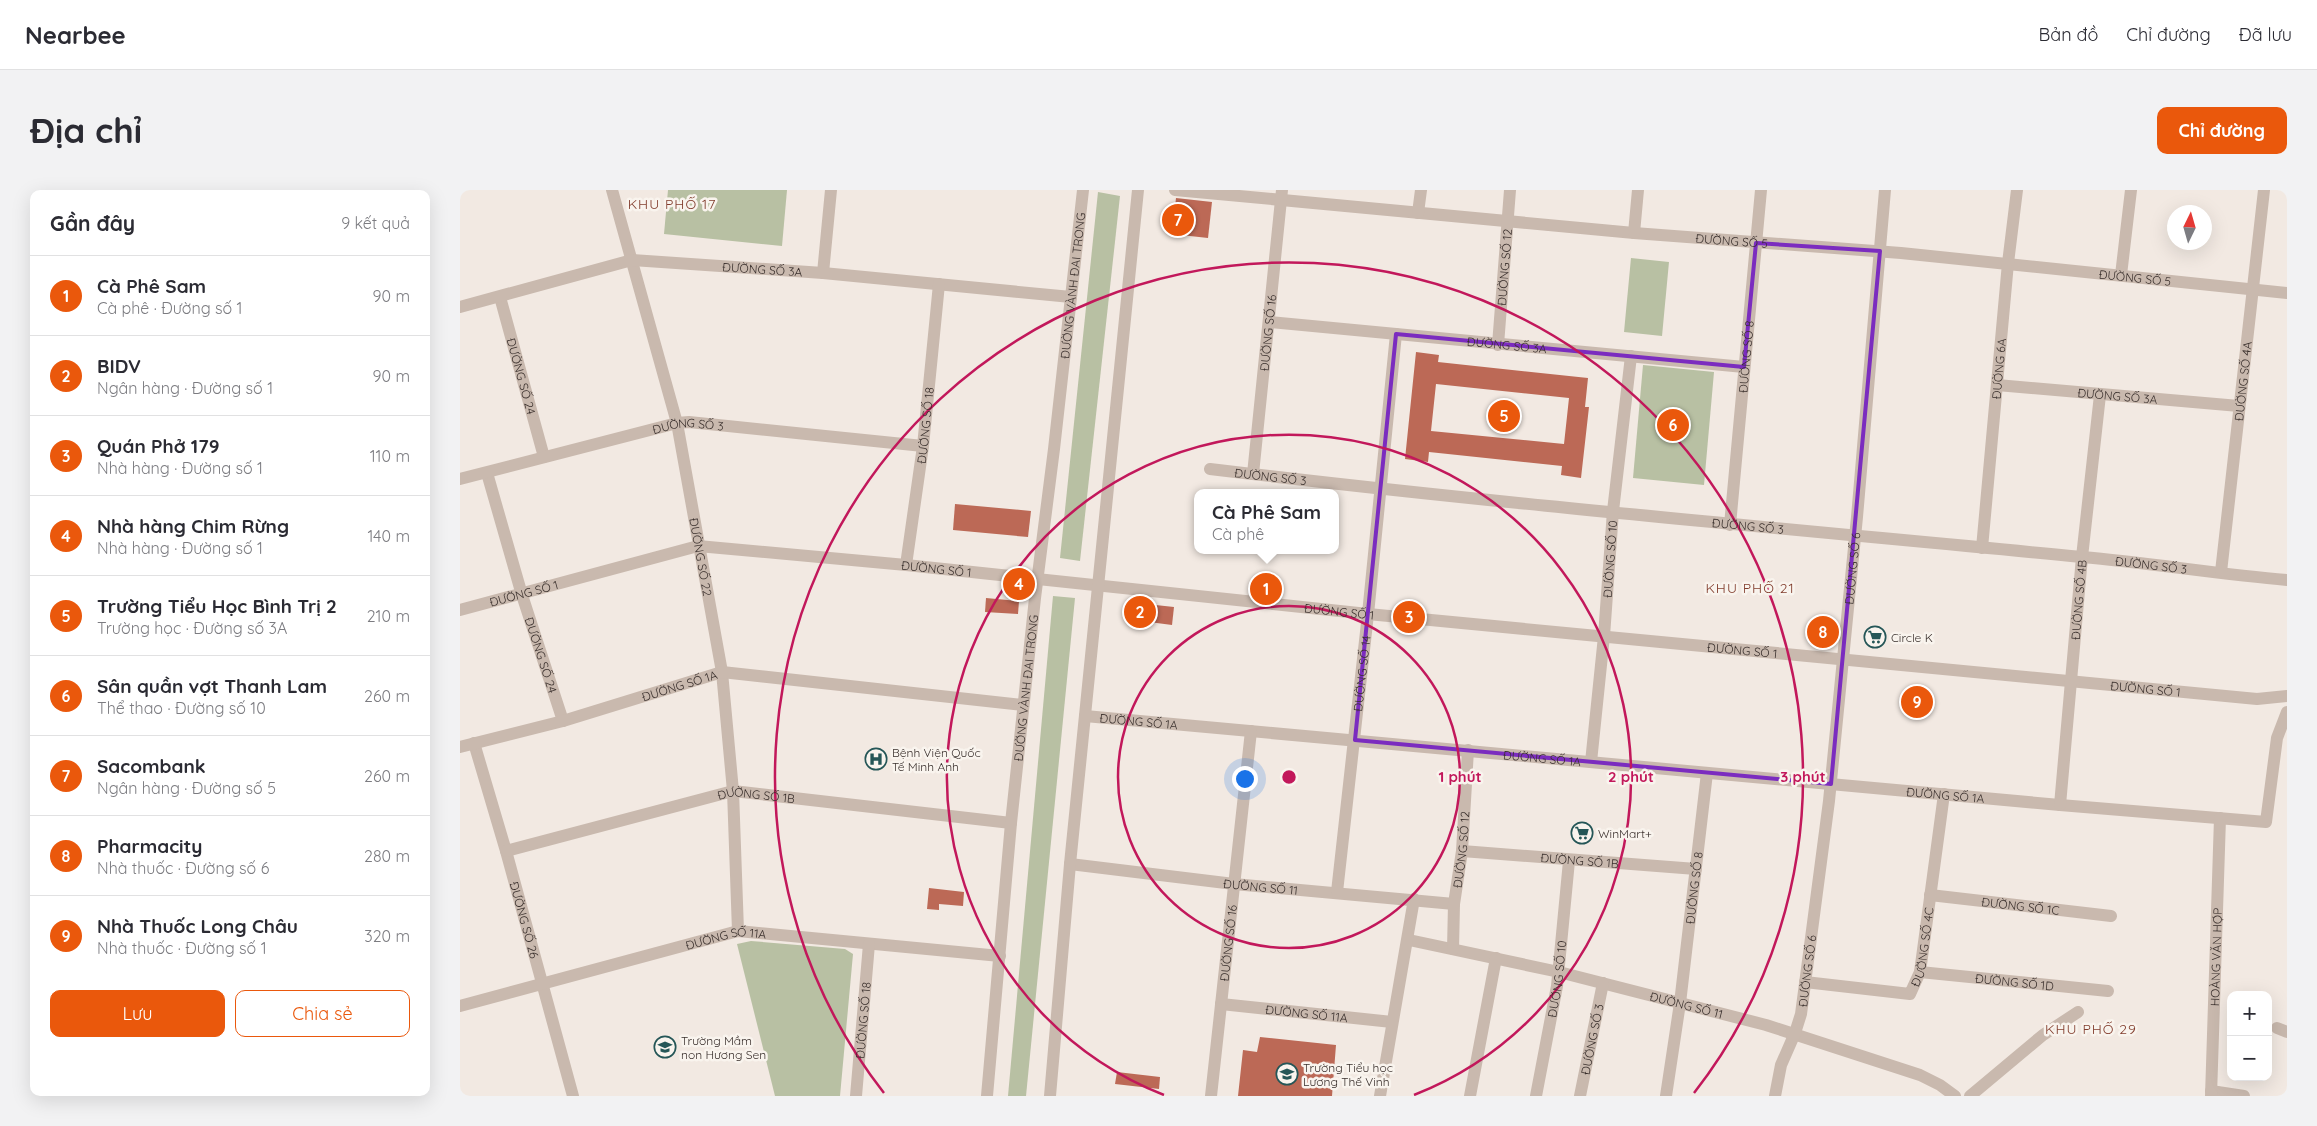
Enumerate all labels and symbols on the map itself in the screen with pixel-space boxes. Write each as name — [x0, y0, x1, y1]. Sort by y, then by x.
district label: KHU PHỐ 17 — [628, 195, 716, 213]
pin: 7 — [1162, 201, 1194, 239]
north arrow — [2167, 205, 2212, 250]
street label: ĐƯỜNG VÀNH ĐAI TRONG — [1057, 211, 1088, 360]
street label: ĐƯỜNG SỐ 12 — [1494, 228, 1515, 306]
street label: ĐƯỜNG SỐ 5 — [1695, 230, 1768, 251]
street label: ĐƯỜNG SỐ 3A — [722, 259, 803, 279]
street label: ĐƯỜNG SỐ 5 — [2098, 266, 2172, 288]
street label: ĐƯỜNG SỐ 16 — [1256, 293, 1279, 372]
street label: ĐƯỜNG SỐ 8 — [1735, 320, 1756, 394]
street label: ĐƯỜNG SỐ 3A — [1466, 333, 1548, 356]
street label: ĐƯỜNG SỐ 24 — [504, 336, 539, 416]
street label: ĐƯỜNG 6A — [1988, 337, 2009, 400]
street label: ĐƯỜNG SỐ 4A — [2231, 340, 2254, 422]
street label: ĐƯỜNG SỐ 3A — [2077, 385, 2158, 406]
street label: ĐƯỜNG SỐ 18 — [913, 386, 936, 465]
pin: 5 — [1488, 397, 1520, 435]
pin: 6 — [1657, 406, 1689, 444]
street label: ĐƯỜNG SỐ 3 — [651, 414, 725, 437]
street label: ĐƯỜNG SỐ 3 — [1234, 465, 1307, 488]
street label: ĐƯỜNG SỐ 3 — [1711, 515, 1785, 536]
street label: ĐƯỜNG SỐ 22 — [687, 517, 716, 598]
street label: ĐƯỜNG SỐ 10 — [1599, 520, 1620, 598]
street label: ĐƯỜNG SỐ 6 — [1841, 531, 1863, 605]
street label: ĐƯỜNG SỐ 3 — [2114, 553, 2188, 576]
street label: ĐƯỜNG SỐ 1 — [901, 557, 972, 579]
street label: ĐƯỜNG SỐ 4B — [2067, 559, 2089, 640]
pin: 4 — [1003, 565, 1035, 603]
pin: 1 — [1250, 570, 1282, 608]
street label: ĐƯỜNG SỐ 1 — [488, 576, 560, 609]
district label: KHU PHỐ 21 — [1705, 579, 1795, 597]
pin: 2 — [1124, 593, 1156, 631]
pin: 3 — [1393, 598, 1425, 636]
street label: ĐƯỜNG SỐ 1 — [1303, 600, 1375, 622]
pin: 8 — [1807, 613, 1839, 651]
street label: ĐƯỜNG VÀNH ĐAI TRONG — [1010, 614, 1041, 762]
street label: ĐƯỜNG SỐ 24 — [522, 615, 561, 695]
supermarket icon: Circle K — [1863, 625, 1887, 649]
place label: Circle K — [1891, 630, 1933, 645]
street label: ĐƯỜNG SỐ 14 — [1350, 634, 1373, 712]
street label: ĐƯỜNG SỐ 1 — [1707, 639, 1778, 661]
street label: ĐƯỜNG SỐ 1A — [640, 666, 719, 704]
street label: ĐƯỜNG SỐ 1 — [2110, 678, 2181, 699]
pin: 9 — [1901, 683, 1933, 721]
street label: ĐƯỜNG SỐ 1A — [1099, 710, 1179, 732]
place label: Bệnh Viện Quốc Tế Minh Anh — [892, 745, 981, 774]
hospital icon: Bệnh Viện Quốc Tế Minh Anh — [864, 747, 888, 771]
street label: ĐƯỜNG SỐ 1A — [1502, 747, 1582, 769]
your location — [1232, 766, 1258, 792]
text: 1 phút — [1438, 767, 1482, 786]
text: 2 phút — [1608, 767, 1654, 786]
text: 3 phút — [1780, 767, 1826, 786]
centre of rings — [1280, 768, 1298, 786]
street label: ĐƯỜNG SỐ 1B — [716, 783, 796, 806]
street label: ĐƯỜNG SỐ 1A — [1906, 784, 1985, 806]
street label: ĐƯỜNG SỐ 12 — [1449, 810, 1472, 889]
supermarket icon: WinMart+ — [1570, 821, 1594, 845]
place label: WinMart+ — [1598, 826, 1652, 841]
street label: ĐƯỜNG SỐ 1B — [1540, 850, 1619, 871]
street label: ĐƯỜNG SỐ 8 — [1682, 851, 1705, 925]
street label: ĐƯỜNG SỐ 11 — [1222, 875, 1299, 897]
street label: ĐƯỜNG SỐ 26 — [507, 880, 543, 960]
street label: ĐƯỜNG SỐ 1C — [1981, 894, 2060, 917]
street label: ĐƯỜNG SỐ 16 — [1216, 903, 1239, 982]
street label: ĐƯỜNG SỐ 4C — [1907, 906, 1936, 989]
street label: HOÀNG VĂN HỢP — [2206, 907, 2225, 1007]
street label: ĐƯỜNG SỐ 11A — [684, 923, 767, 952]
street label: ĐƯỜNG SỐ 6 — [1795, 933, 1819, 1008]
street label: ĐƯỜNG SỐ 10 — [1544, 940, 1569, 1019]
street label: ĐƯỜNG SỐ 1D — [1974, 970, 2055, 993]
street label: ĐƯỜNG SỐ 18 — [852, 981, 873, 1059]
street label: ĐƯỜNG SỐ 11 — [1648, 988, 1725, 1021]
street label: ĐƯỜNG SỐ 11A — [1265, 1001, 1349, 1025]
street label: ĐƯỜNG SỐ 3 — [1577, 1002, 1606, 1076]
district label: KHU PHỐ 29 — [2045, 1020, 2137, 1038]
place label: Trường Mầm non Hương Sen — [681, 1033, 766, 1062]
school or university icon: Trường Mầm non Hương Sen — [653, 1035, 677, 1059]
place label: Trường Tiểu học Lương Thế Vinh — [1303, 1060, 1393, 1089]
school or university icon: Trường Tiểu học Lương Thế Vinh — [1275, 1062, 1299, 1086]

